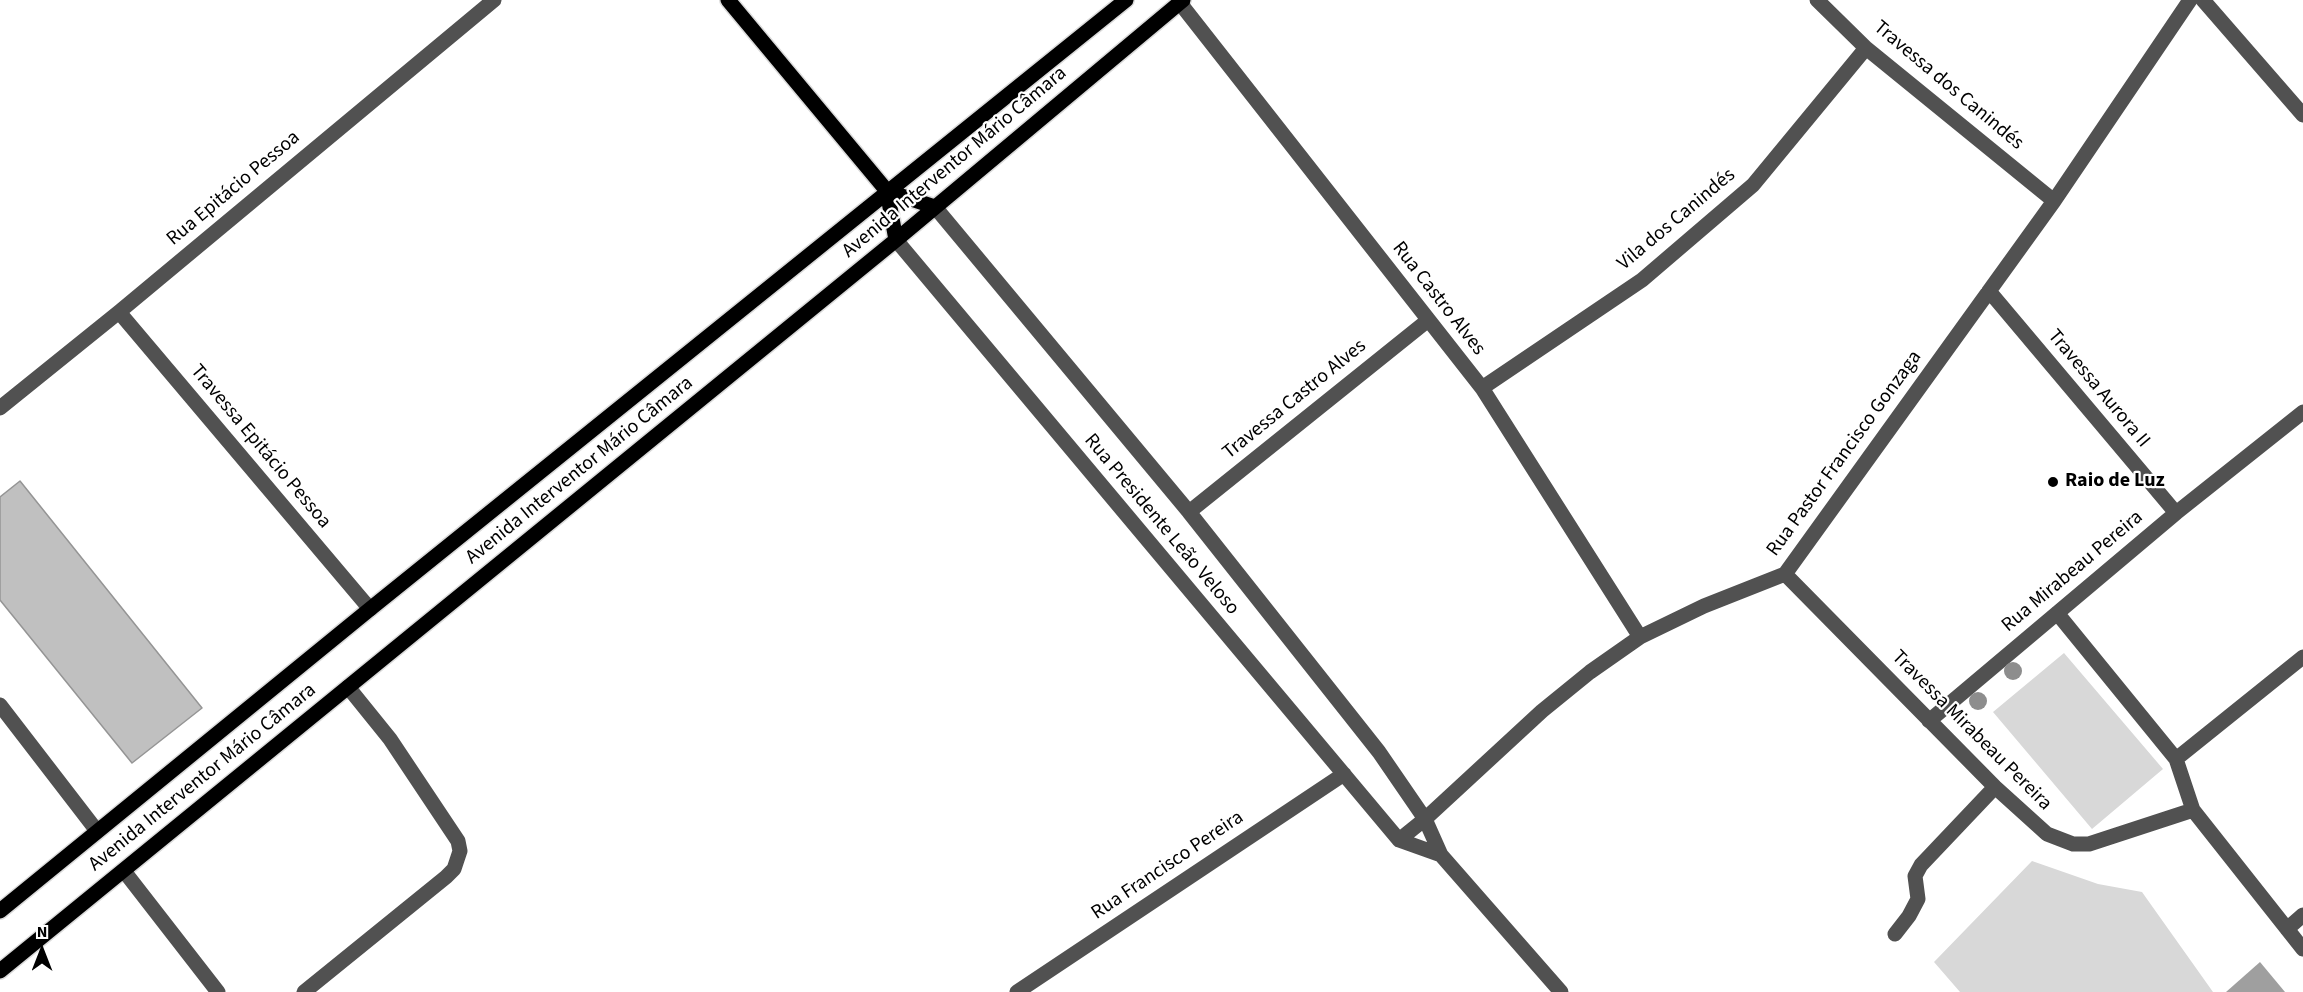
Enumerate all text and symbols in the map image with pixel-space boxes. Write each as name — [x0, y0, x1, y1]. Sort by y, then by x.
street label: Travessa dos Canindés — [1868, 16, 2028, 156]
street label: Avenida Interventor Mário Câmara — [838, 62, 1072, 264]
street label: Rua Epitácio Pessoa — [163, 126, 305, 252]
street label: Vila dos Canindés — [1613, 164, 1741, 276]
street label: Rua Castro Alves — [1386, 237, 1490, 361]
street label: Travessa Aurora II — [2042, 325, 2154, 453]
street label: Travessa Castro Alves — [1218, 335, 1372, 465]
street label: Rua Pastor Francisco Gonzaga — [1762, 347, 1928, 561]
street label: Travessa Epitácio Pessoa — [184, 360, 336, 534]
street label: Avenida Interventor Mário Câmara — [462, 372, 698, 570]
street label: Rua Presidente Leão Veloso — [1078, 430, 1244, 620]
place label: Raio de Luz — [2065, 470, 2165, 494]
marker: Raio de Luz — [2046, 475, 2060, 489]
street label: Rua Mirabeau Pereira — [1998, 506, 2148, 638]
street label: Travessa Mirabeau Pereira — [1886, 646, 2056, 816]
street label: Avenida Interventor Mário Câmara — [85, 679, 321, 877]
street label: Rua Francisco Pereira — [1087, 806, 1249, 926]
north arrow — [12, 920, 72, 980]
text: N — [37, 921, 47, 943]

